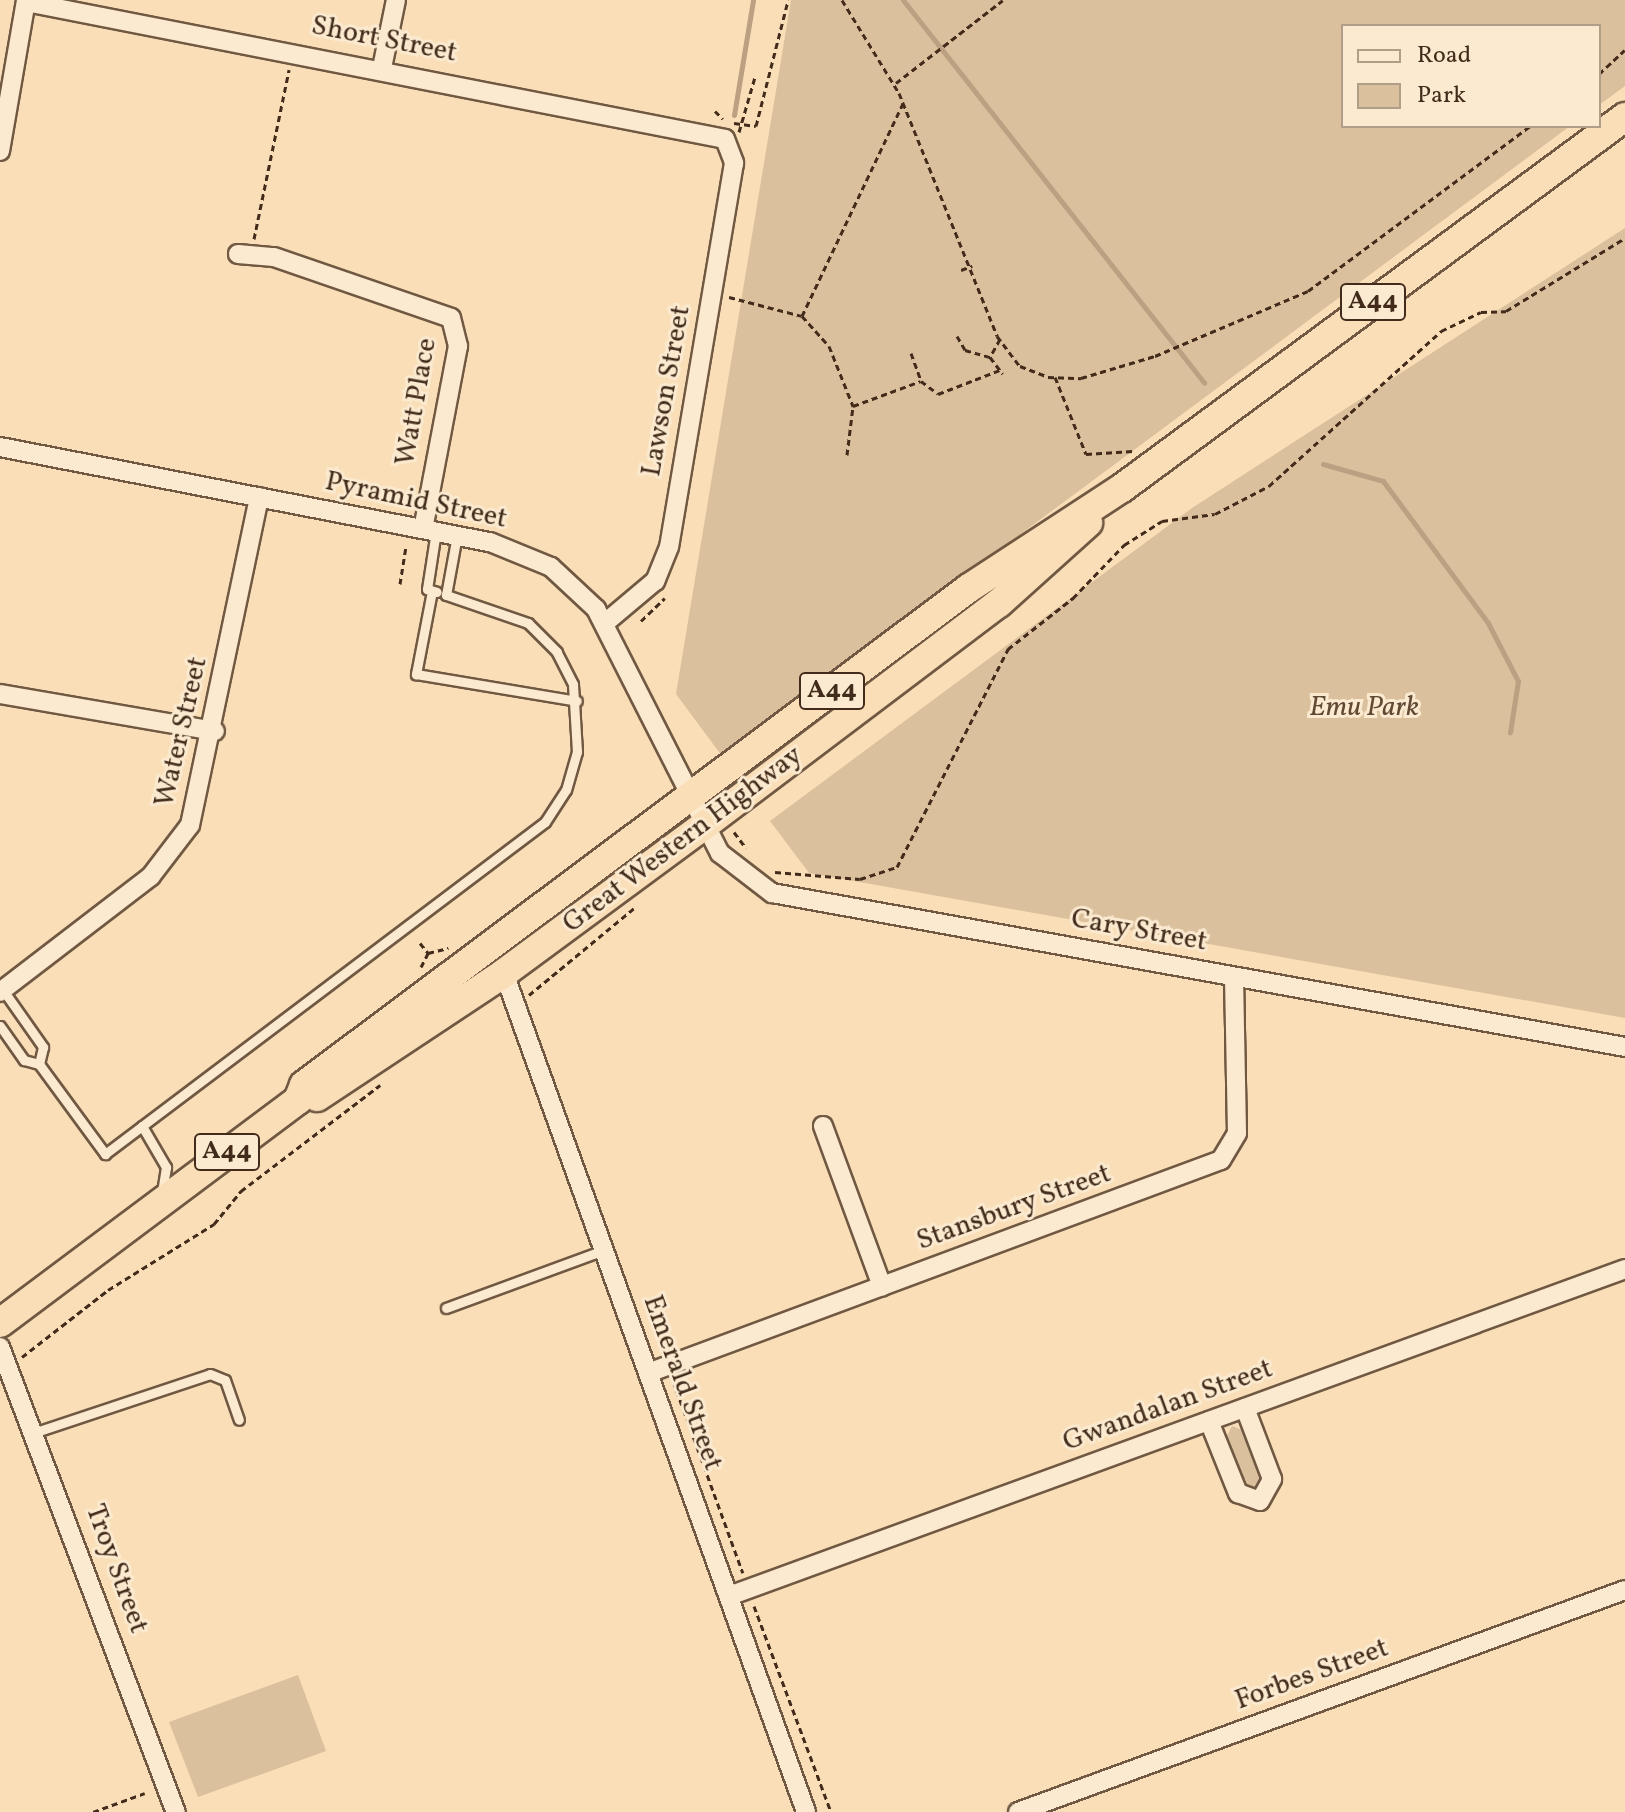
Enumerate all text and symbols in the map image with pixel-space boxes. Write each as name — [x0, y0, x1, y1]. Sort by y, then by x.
street label: Short Street — [308, 9, 460, 71]
legend — [1341, 24, 1601, 128]
text: Road — [1417, 39, 1471, 73]
text: Park — [1417, 79, 1466, 113]
road number: A44 — [1339, 280, 1407, 324]
street label: Lawson Street — [635, 303, 699, 479]
street label: Watt Place — [389, 336, 445, 468]
street label: Pyramid Street — [322, 465, 510, 537]
street label: Water Street — [148, 654, 216, 810]
road number: A44 — [798, 669, 866, 713]
park label: Emu Park — [1309, 691, 1419, 725]
street label: Great Western Highway — [556, 739, 810, 941]
street label: Cary Street — [1068, 902, 1210, 960]
road number: A44 — [193, 1130, 261, 1174]
street label: Stansbury Street — [912, 1157, 1116, 1259]
street label: Emerald Street — [635, 1291, 729, 1475]
street label: Gwandalan Street — [1059, 1352, 1277, 1460]
street label: Troy Street — [77, 1499, 155, 1639]
street label: Forbes Street — [1231, 1632, 1393, 1718]

